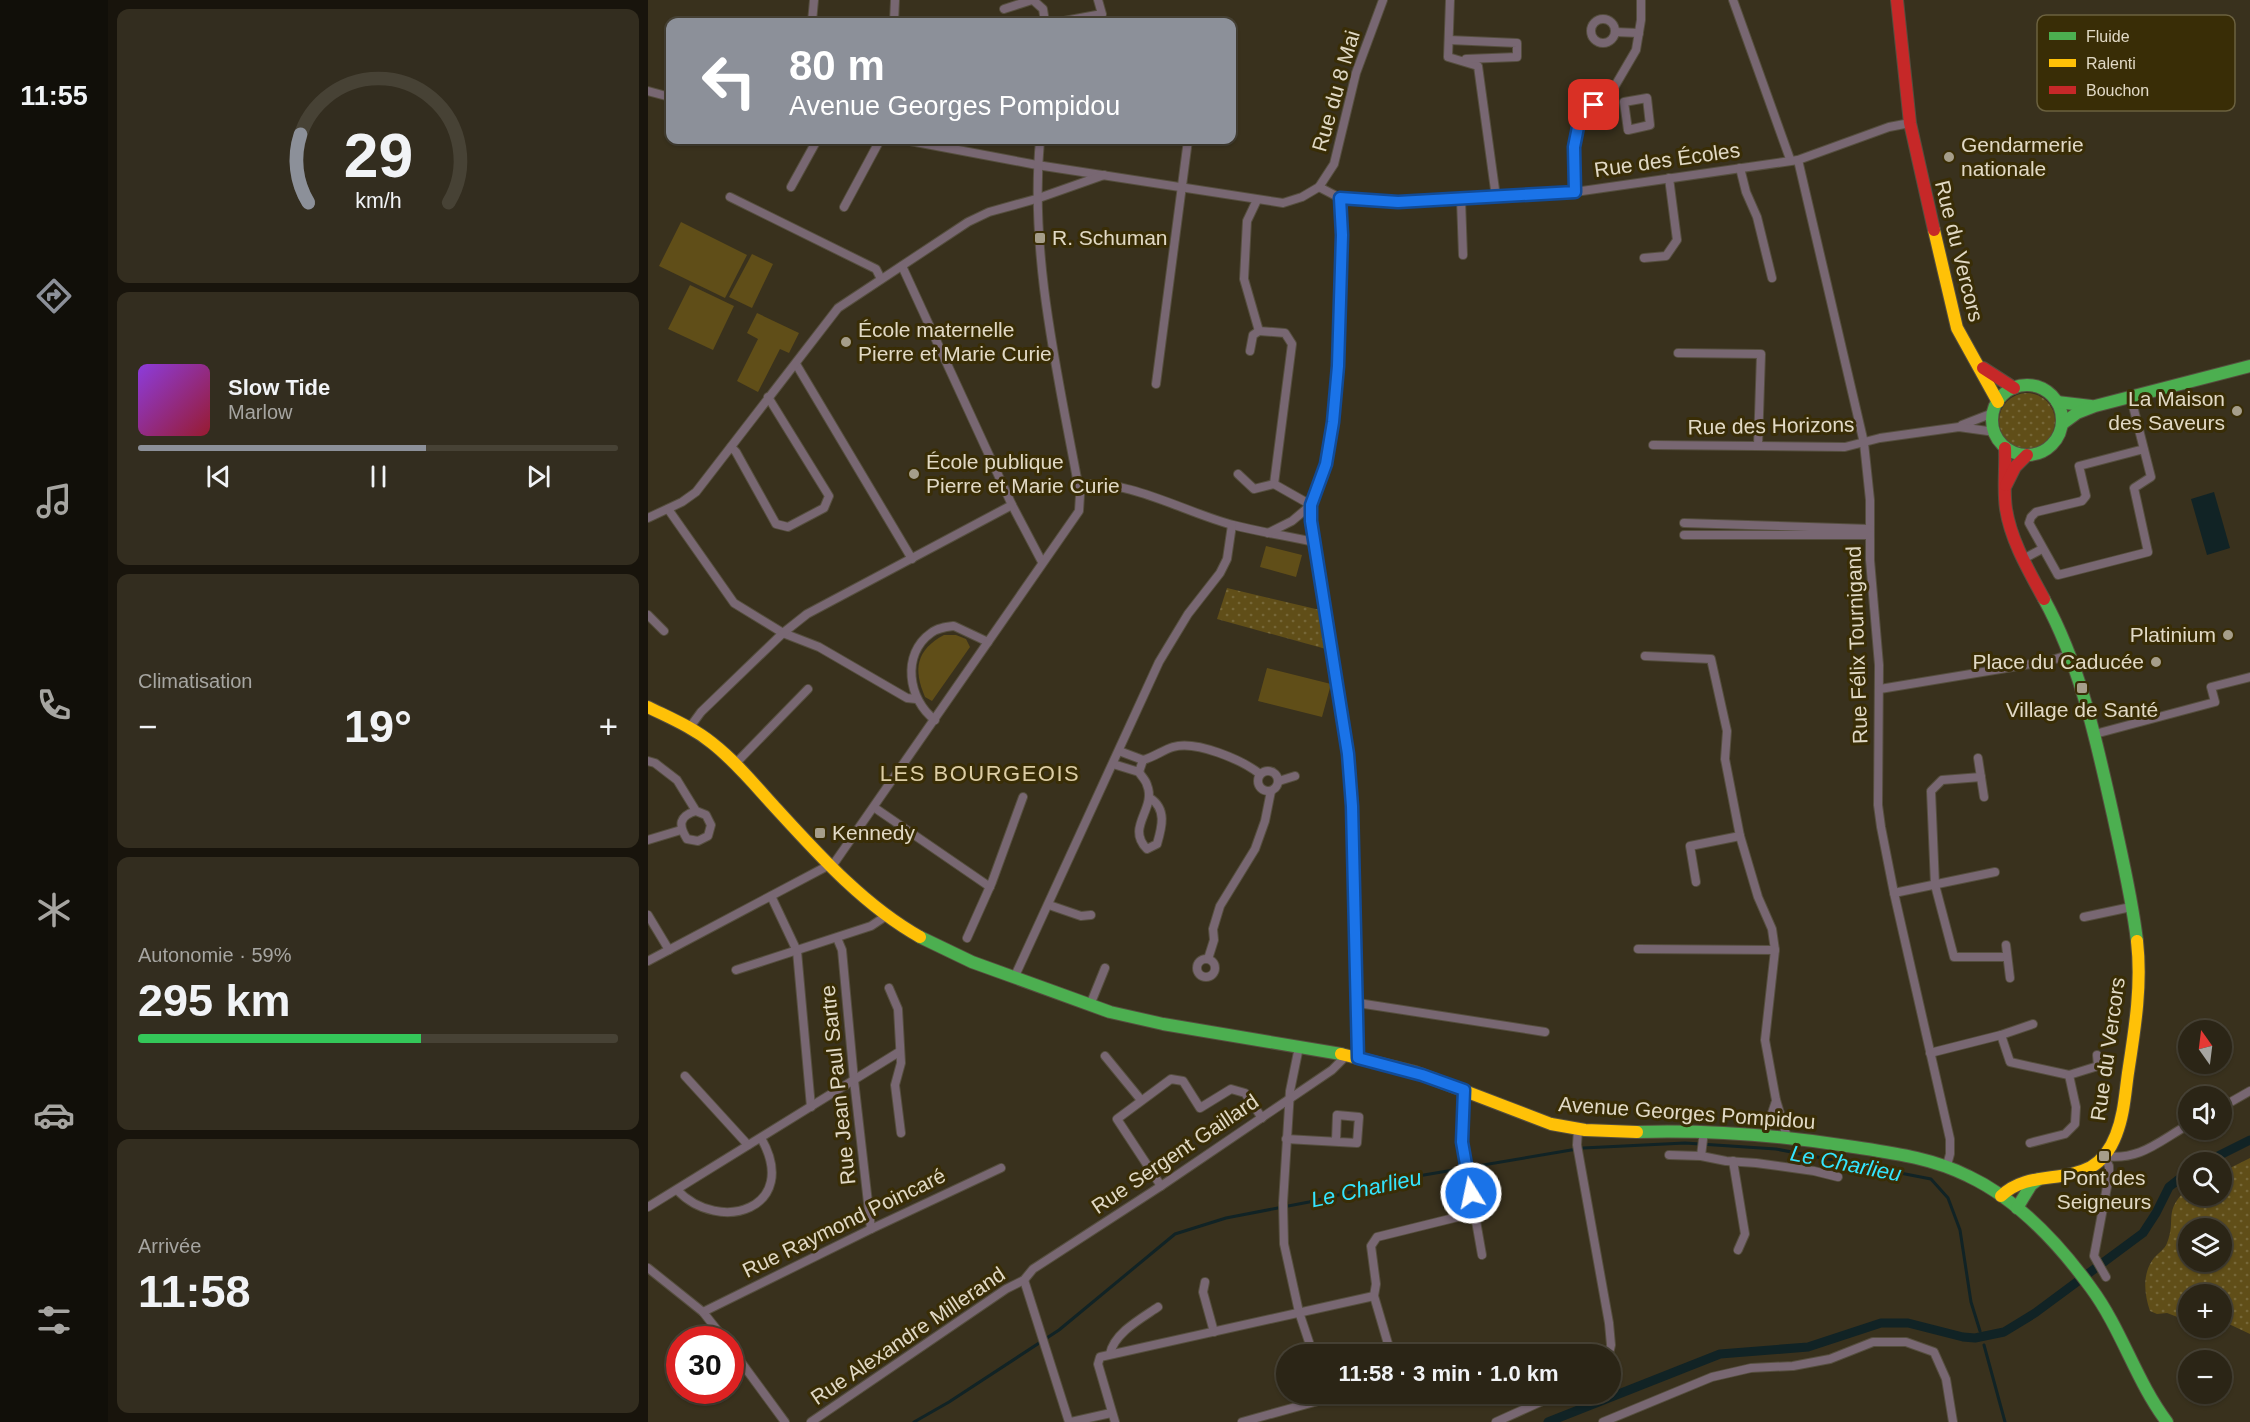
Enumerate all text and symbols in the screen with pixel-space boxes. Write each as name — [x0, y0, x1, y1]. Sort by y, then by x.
legend — [2037, 15, 2235, 111]
street label: Rue du 8 Mai — [1307, 28, 1364, 154]
text: Fluide — [2086, 28, 2130, 45]
icon: left — [690, 42, 768, 120]
text: 80 m — [789, 42, 885, 89]
text: Ralenti — [2086, 55, 2136, 72]
pin — [1568, 79, 1619, 130]
text: 11:55 — [20, 81, 88, 111]
text: Bouchon — [2086, 82, 2149, 99]
icon: arrive — [1577, 88, 1610, 121]
text: Avenue Georges Pompidou — [789, 91, 1120, 121]
text: 29 — [343, 121, 413, 190]
place label: Gendarmerie nationale — [1961, 133, 2084, 180]
street label: Rue des Écoles — [1592, 138, 1741, 181]
marker: Gendarmerie nationale — [1942, 150, 1956, 164]
street label: Rue du Vercors — [1931, 178, 1988, 324]
text: km/h — [355, 189, 401, 213]
place label: R. Schuman — [1052, 226, 1168, 249]
marker: R. Schuman — [1033, 231, 1047, 245]
icon: directions — [33, 275, 75, 317]
place label: École maternelle Pierre et Marie Curie — [858, 318, 1052, 365]
marker: École maternelle Pierre et Marie Curie — [839, 335, 853, 349]
text: Slow Tide — [228, 375, 330, 400]
place label: La Maison des Saveurs — [2108, 387, 2225, 434]
text: Marlow — [228, 401, 292, 423]
marker: La Maison des Saveurs — [2230, 404, 2244, 418]
street label: Rue des Horizons — [1687, 413, 1855, 438]
place label: École publique Pierre et Marie Curie — [926, 450, 1120, 497]
icon: previous — [202, 460, 235, 493]
icon: pause — [362, 460, 395, 493]
icon: next — [522, 460, 555, 493]
marker: École publique Pierre et Marie Curie — [907, 467, 921, 481]
icon: music — [33, 480, 75, 522]
street label: Rue Félix Tournigand — [1842, 546, 1871, 744]
place label: Platinium — [2130, 623, 2216, 646]
marker: Platinium — [2221, 628, 2235, 642]
place label: Place du Caducée — [1972, 650, 2144, 673]
marker: Place du Caducée — [2149, 655, 2163, 669]
text: Climatisation — [138, 670, 252, 692]
marker: Village de Santé — [2075, 681, 2089, 695]
icon: phone — [33, 684, 75, 726]
place label: Village de Santé — [2006, 698, 2158, 721]
text: 19° — [344, 701, 412, 752]
text: − — [138, 708, 157, 745]
text: + — [599, 708, 618, 745]
district label: LES BOURGEOIS — [880, 761, 1080, 786]
place label: Kennedy — [832, 821, 915, 844]
marker: Kennedy — [813, 826, 827, 840]
icon: climate — [33, 889, 75, 931]
text: Autonomie · 59% — [138, 944, 291, 966]
text: 295 km — [138, 975, 291, 1026]
street label: Rue du Vercors — [2086, 976, 2129, 1122]
street label: Rue Jean Paul Sartre — [816, 984, 859, 1186]
north arrow — [2178, 1020, 2232, 1074]
map controls — [2178, 1020, 2232, 1404]
button: sound — [2178, 1086, 2232, 1140]
street label: Rue Sergent Gaillard — [1087, 1089, 1262, 1218]
street label: Avenue Georges Pompidou — [1558, 1092, 1816, 1133]
icon: car — [33, 1094, 75, 1136]
water label: Le Charlieu — [1788, 1140, 1904, 1186]
marker: Pont des Seigneurs — [2097, 1149, 2111, 1163]
button: search — [2178, 1152, 2232, 1206]
position arrow — [1439, 1161, 1503, 1225]
street label: Rue Raymond Poincaré — [739, 1163, 949, 1282]
water label: Le Charlieu — [1308, 1165, 1424, 1212]
place label: Pont des Seigneurs — [2057, 1166, 2151, 1213]
button: layers — [2178, 1218, 2232, 1272]
text: Arrivée — [138, 1235, 201, 1257]
street label: Rue Alexandre Millerand — [806, 1262, 1009, 1409]
text: 11:58 — [138, 1266, 251, 1317]
button: + — [2178, 1284, 2232, 1338]
icon: filters — [33, 1299, 75, 1341]
speed limit sign: 30 — [666, 1326, 744, 1404]
button: − — [2178, 1350, 2232, 1404]
text: 11:58 · 3 min · 1.0 km — [1338, 1361, 1559, 1386]

